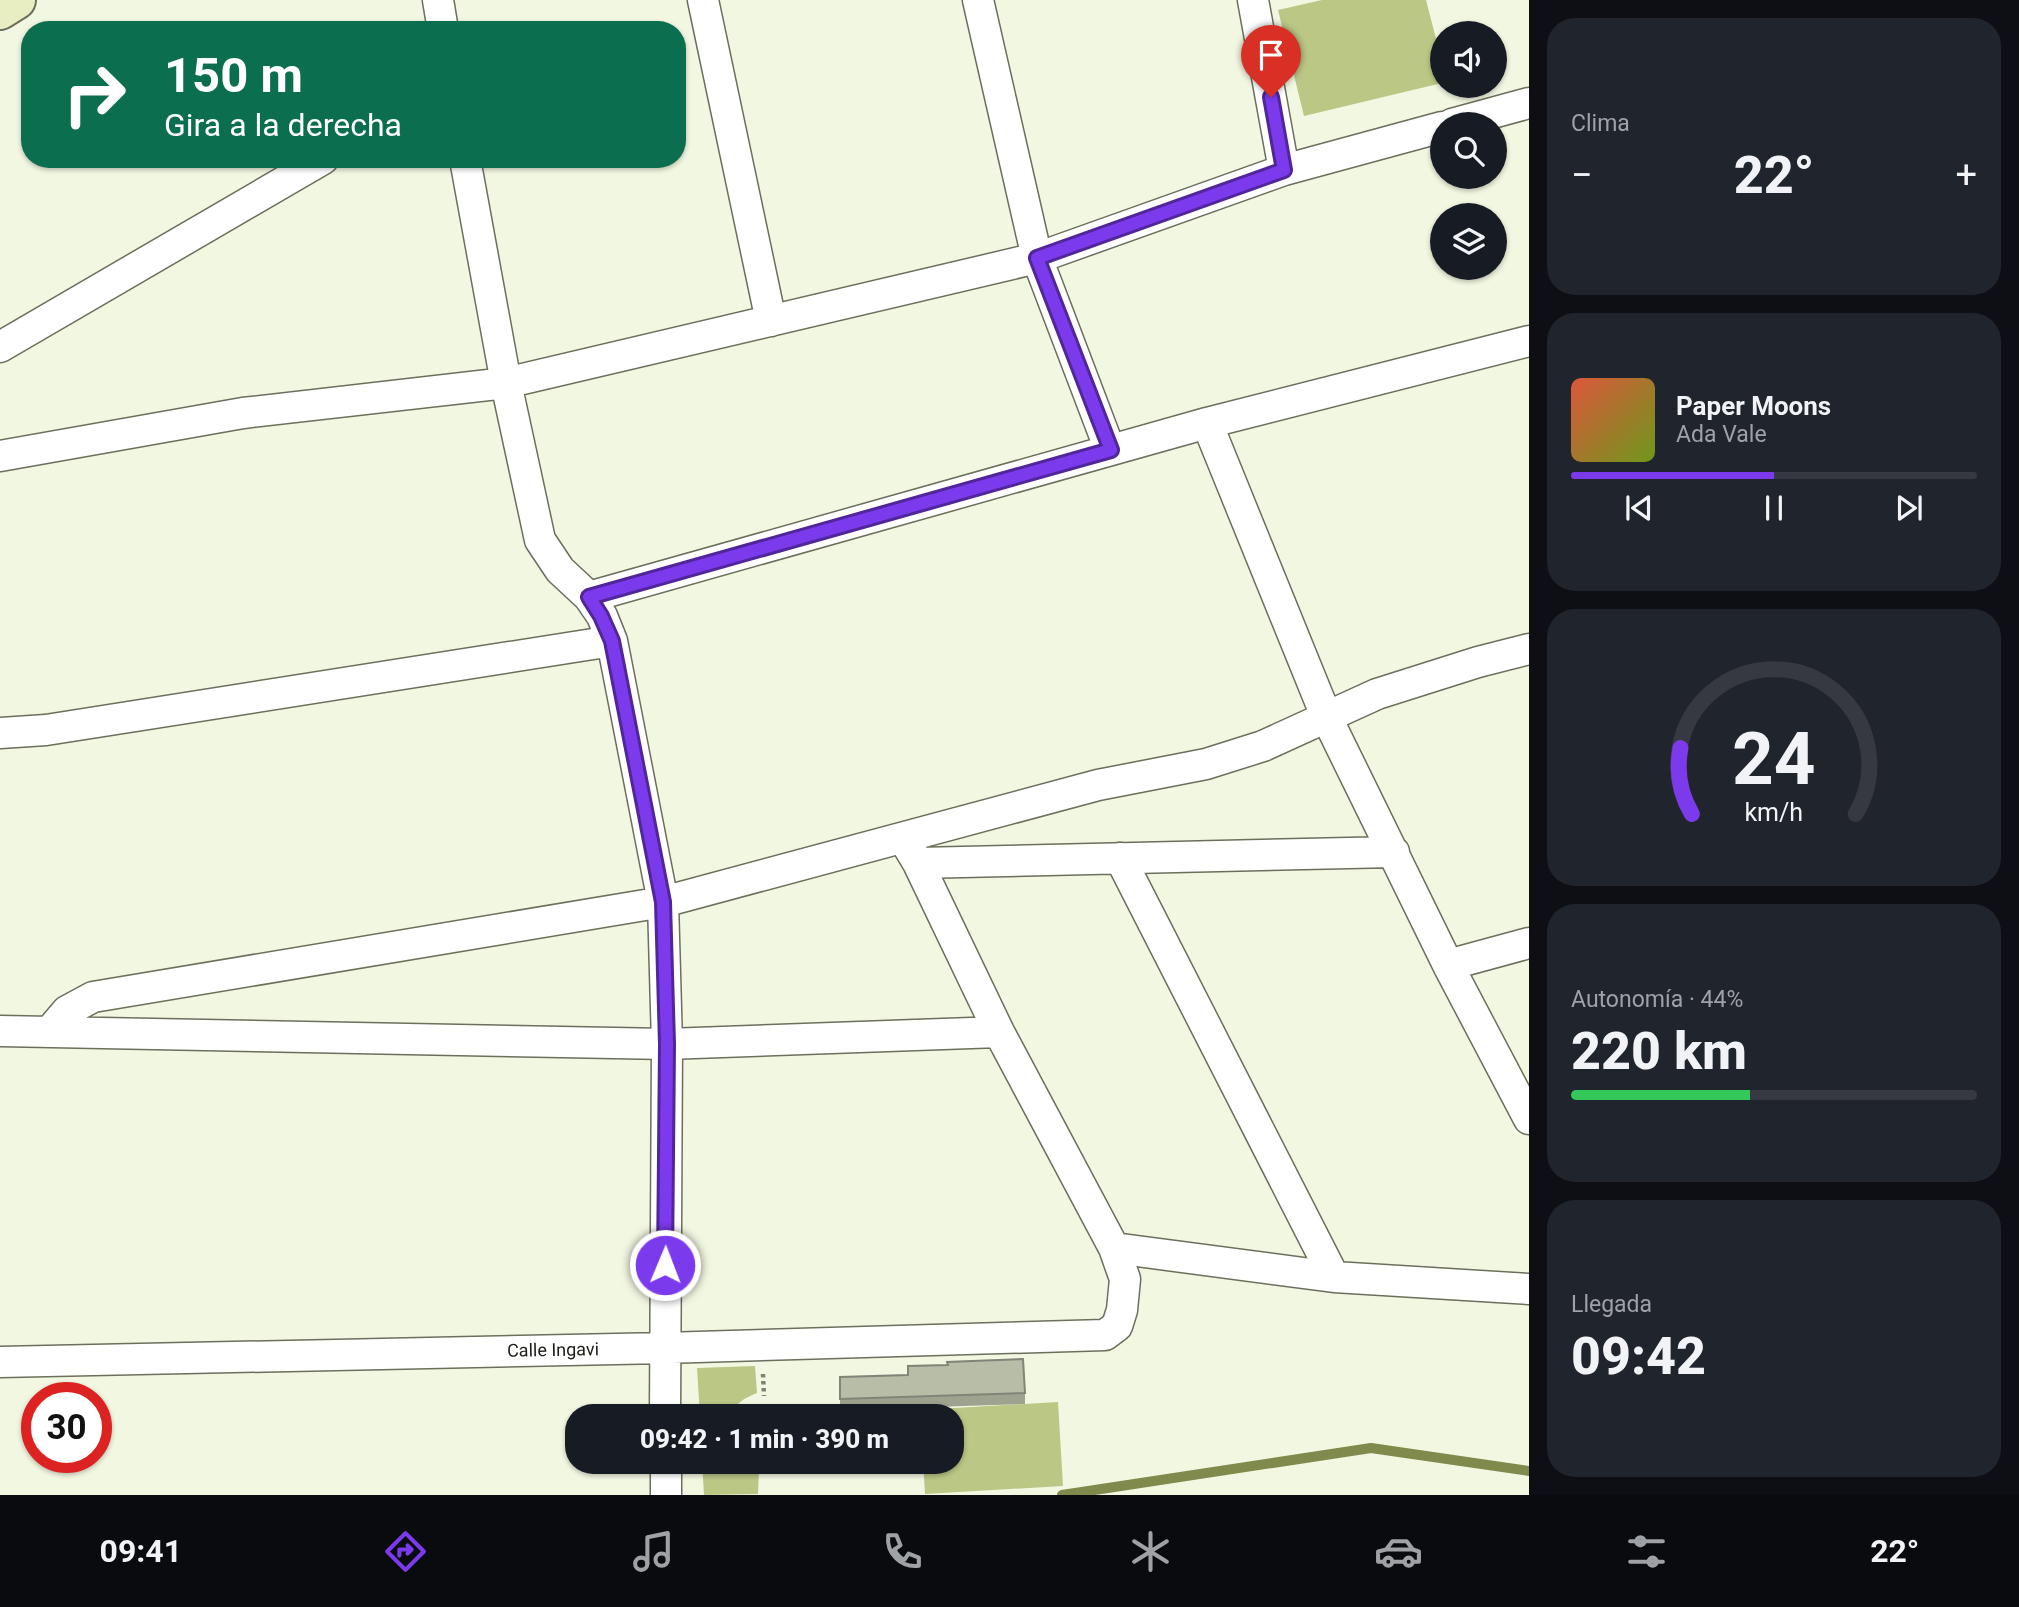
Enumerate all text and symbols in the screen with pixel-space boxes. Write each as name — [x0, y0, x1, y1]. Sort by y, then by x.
map controls — [1430, 21, 1507, 280]
button: sound — [1430, 21, 1507, 98]
pin — [1241, 25, 1301, 97]
icon: arrive — [1252, 36, 1290, 74]
text: 150 m — [164, 47, 303, 104]
icon: right — [49, 49, 140, 140]
text: Gira a la derecha — [164, 106, 402, 144]
text: Clima — [1571, 110, 1630, 137]
button: search — [1430, 112, 1507, 189]
text: 22° — [1734, 145, 1814, 206]
text: − — [1571, 153, 1593, 197]
text: + — [1955, 153, 1977, 197]
button: layers — [1430, 203, 1507, 280]
text: Paper Moons — [1676, 391, 1831, 421]
text: Ada Vale — [1676, 421, 1767, 448]
icon: previous — [1620, 489, 1658, 527]
icon: pause — [1755, 489, 1793, 527]
icon: next — [1890, 489, 1928, 527]
text: 24 — [1732, 716, 1816, 802]
text: km/h — [1745, 797, 1803, 826]
text: Autonomía · 44% — [1571, 986, 1743, 1013]
text: 220 km — [1571, 1021, 1747, 1082]
position arrow — [628, 1228, 702, 1302]
text: Llegada — [1571, 1291, 1652, 1318]
text: 09:42 — [1571, 1326, 1706, 1387]
street label: Calle Ingavi — [507, 1338, 599, 1361]
speed limit sign: 30 — [21, 1382, 112, 1473]
text: 09:42 · 1 min · 390 m — [640, 1424, 889, 1454]
icon: directions — [381, 1527, 430, 1576]
icon: music — [629, 1527, 678, 1576]
icon: phone — [878, 1527, 927, 1576]
icon: climate — [1126, 1527, 1175, 1576]
icon: car — [1374, 1527, 1423, 1576]
icon: filters — [1622, 1527, 1671, 1576]
text: 09:41 — [100, 1532, 182, 1570]
text: 22° — [1870, 1532, 1919, 1570]

